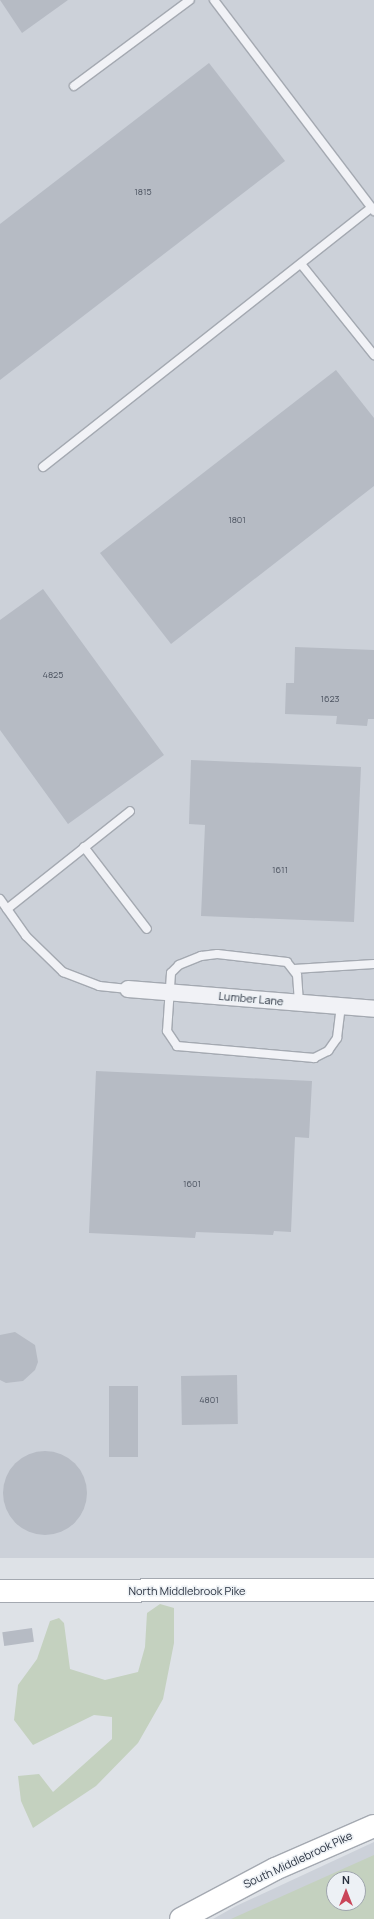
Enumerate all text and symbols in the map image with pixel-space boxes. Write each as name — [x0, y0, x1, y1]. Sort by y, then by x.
house number: 1815 — [134, 187, 152, 197]
house number: 1801 — [228, 515, 246, 525]
house number: 4825 — [43, 670, 63, 680]
house number: 1623 — [320, 694, 340, 704]
house number: 1611 — [272, 865, 288, 875]
street label: Lumber Lane — [218, 990, 284, 1008]
house number: 1601 — [183, 1179, 201, 1189]
house number: 4801 — [199, 1395, 219, 1405]
street label: North Middlebrook Pike — [128, 1584, 246, 1598]
street label: South Middlebrook Pike — [241, 1829, 355, 1891]
north arrow — [326, 1871, 366, 1911]
text: N — [342, 1872, 350, 1887]

